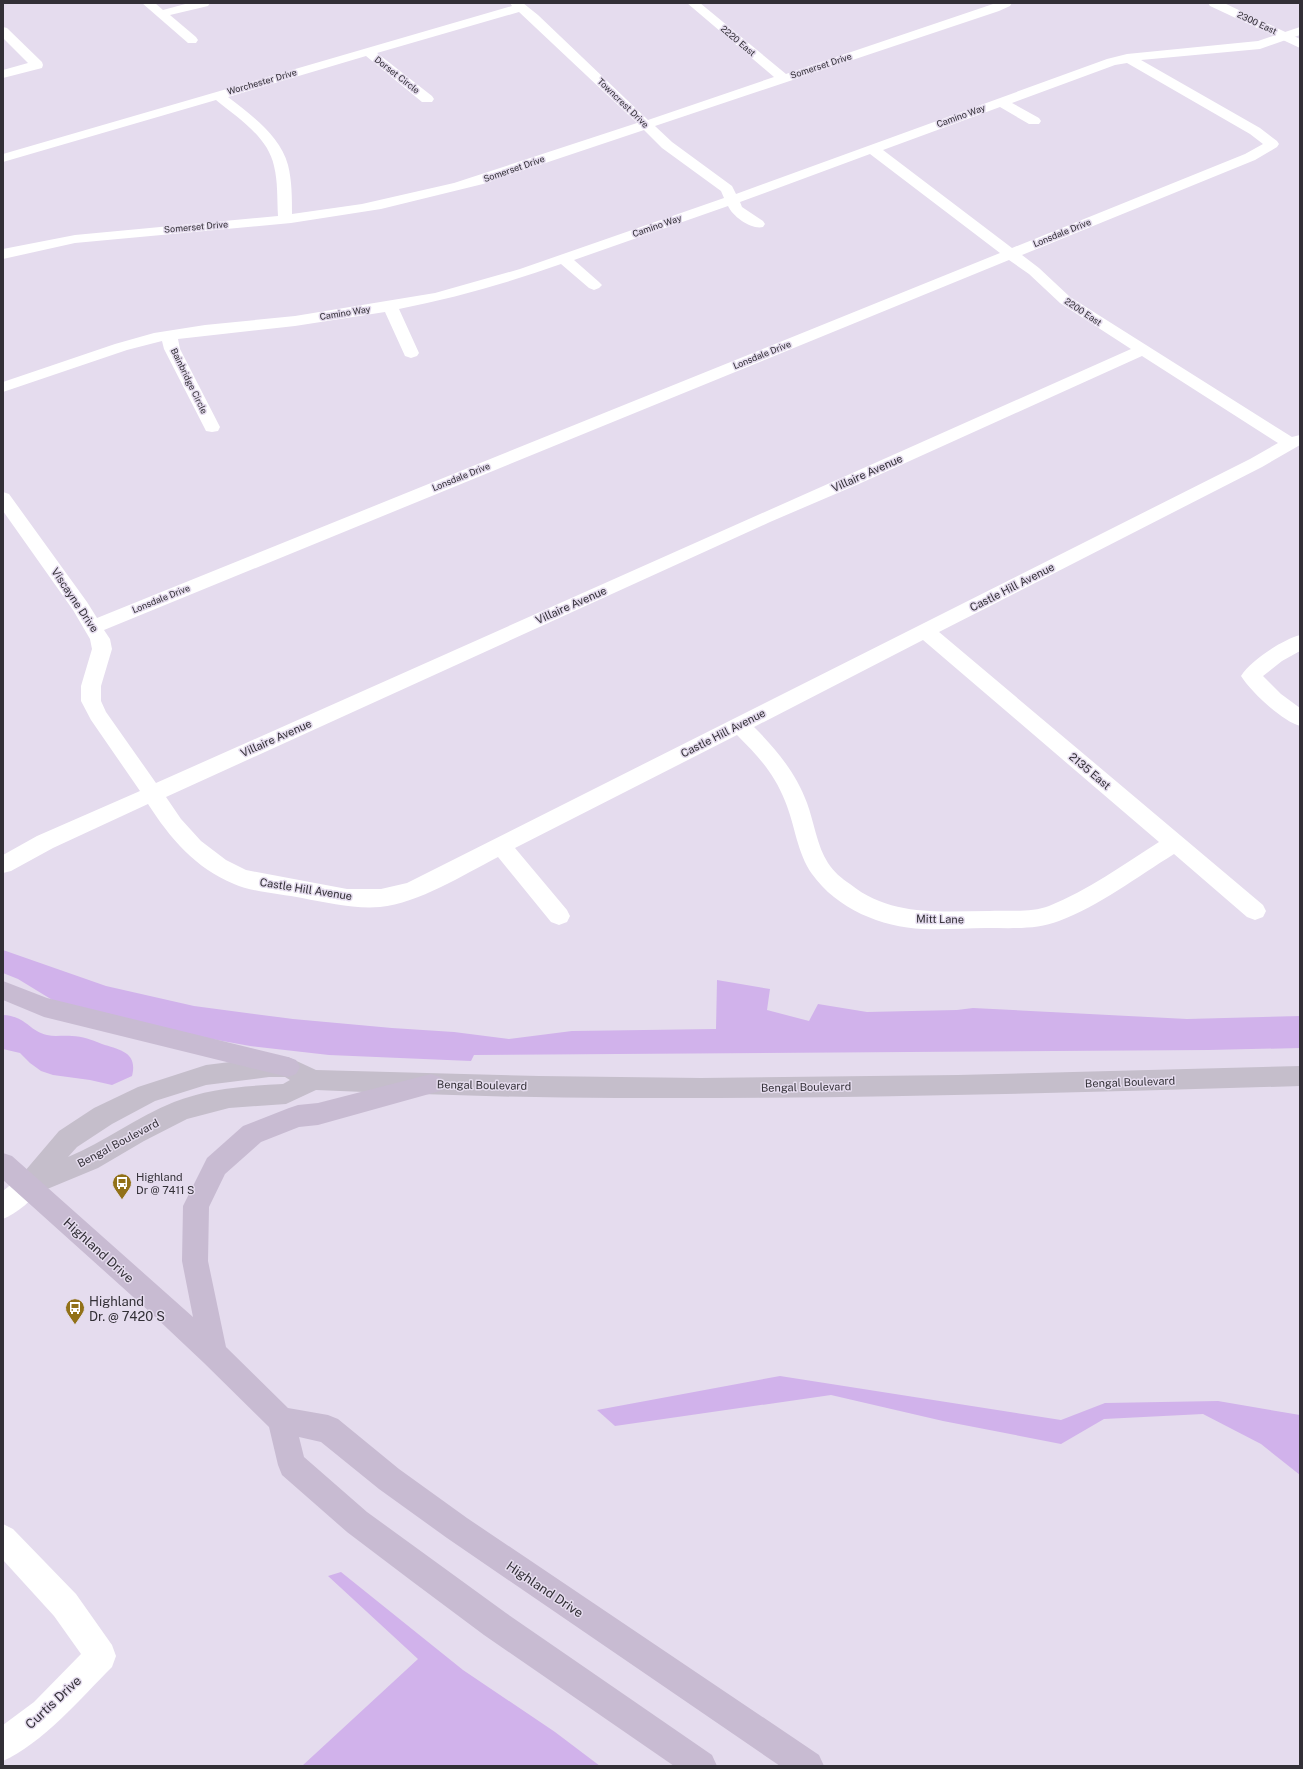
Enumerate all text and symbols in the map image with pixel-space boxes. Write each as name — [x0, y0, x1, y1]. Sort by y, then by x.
street label: 2300 East — [1236, 9, 1279, 37]
street label: 2220 East — [719, 23, 758, 59]
street label: Somerset Drive — [789, 50, 853, 81]
street label: Dorset Circle — [373, 54, 422, 96]
street label: Worchester Drive — [226, 66, 298, 97]
street label: Towncrest Drive — [595, 75, 651, 130]
street label: Camino Way — [935, 102, 987, 129]
street label: Somerset Drive — [482, 153, 546, 184]
street label: Camino Way — [631, 212, 683, 239]
street label: Lonsdale Drive — [1031, 216, 1092, 249]
street label: Somerset Drive — [164, 218, 228, 235]
street label: 2200 East — [1063, 295, 1104, 328]
street label: Camino Way — [319, 303, 371, 322]
street label: Lonsdale Drive — [731, 338, 792, 371]
street label: Bainbridge Circle — [169, 346, 210, 416]
street label: Villaire Avenue — [830, 452, 904, 494]
street label: Lonsdale Drive — [430, 460, 491, 493]
street label: Castle Hill Avenue — [968, 560, 1056, 614]
street label: Viscayne Drive — [49, 566, 101, 634]
street label: Lonsdale Drive — [130, 582, 191, 615]
street label: Villaire Avenue — [534, 584, 608, 626]
street label: Castle Hill Avenue — [679, 706, 767, 760]
street label: Villaire Avenue — [239, 717, 313, 759]
street label: 2135 East — [1067, 750, 1113, 792]
street label: Castle Hill Avenue — [259, 876, 353, 902]
street label: Mitt Lane — [916, 913, 964, 925]
street label: Bengal Boulevard — [1085, 1074, 1175, 1090]
street label: Bengal Boulevard — [437, 1078, 527, 1092]
street label: Bengal Boulevard — [761, 1080, 851, 1094]
street label: Bengal Boulevard — [75, 1117, 161, 1169]
place label: Highland Dr @ 7411 S — [136, 1171, 194, 1196]
bus stop icon: Highland Dr @ 7411 S — [111, 1172, 133, 1200]
street label: Highland Drive — [60, 1215, 137, 1286]
place label: Highland Dr. @ 7420 S — [89, 1294, 165, 1324]
bus stop icon: Highland Dr. @ 7420 S — [64, 1297, 86, 1325]
street label: Highland Drive — [503, 1558, 586, 1621]
street label: Curtis Drive — [22, 1673, 84, 1732]

